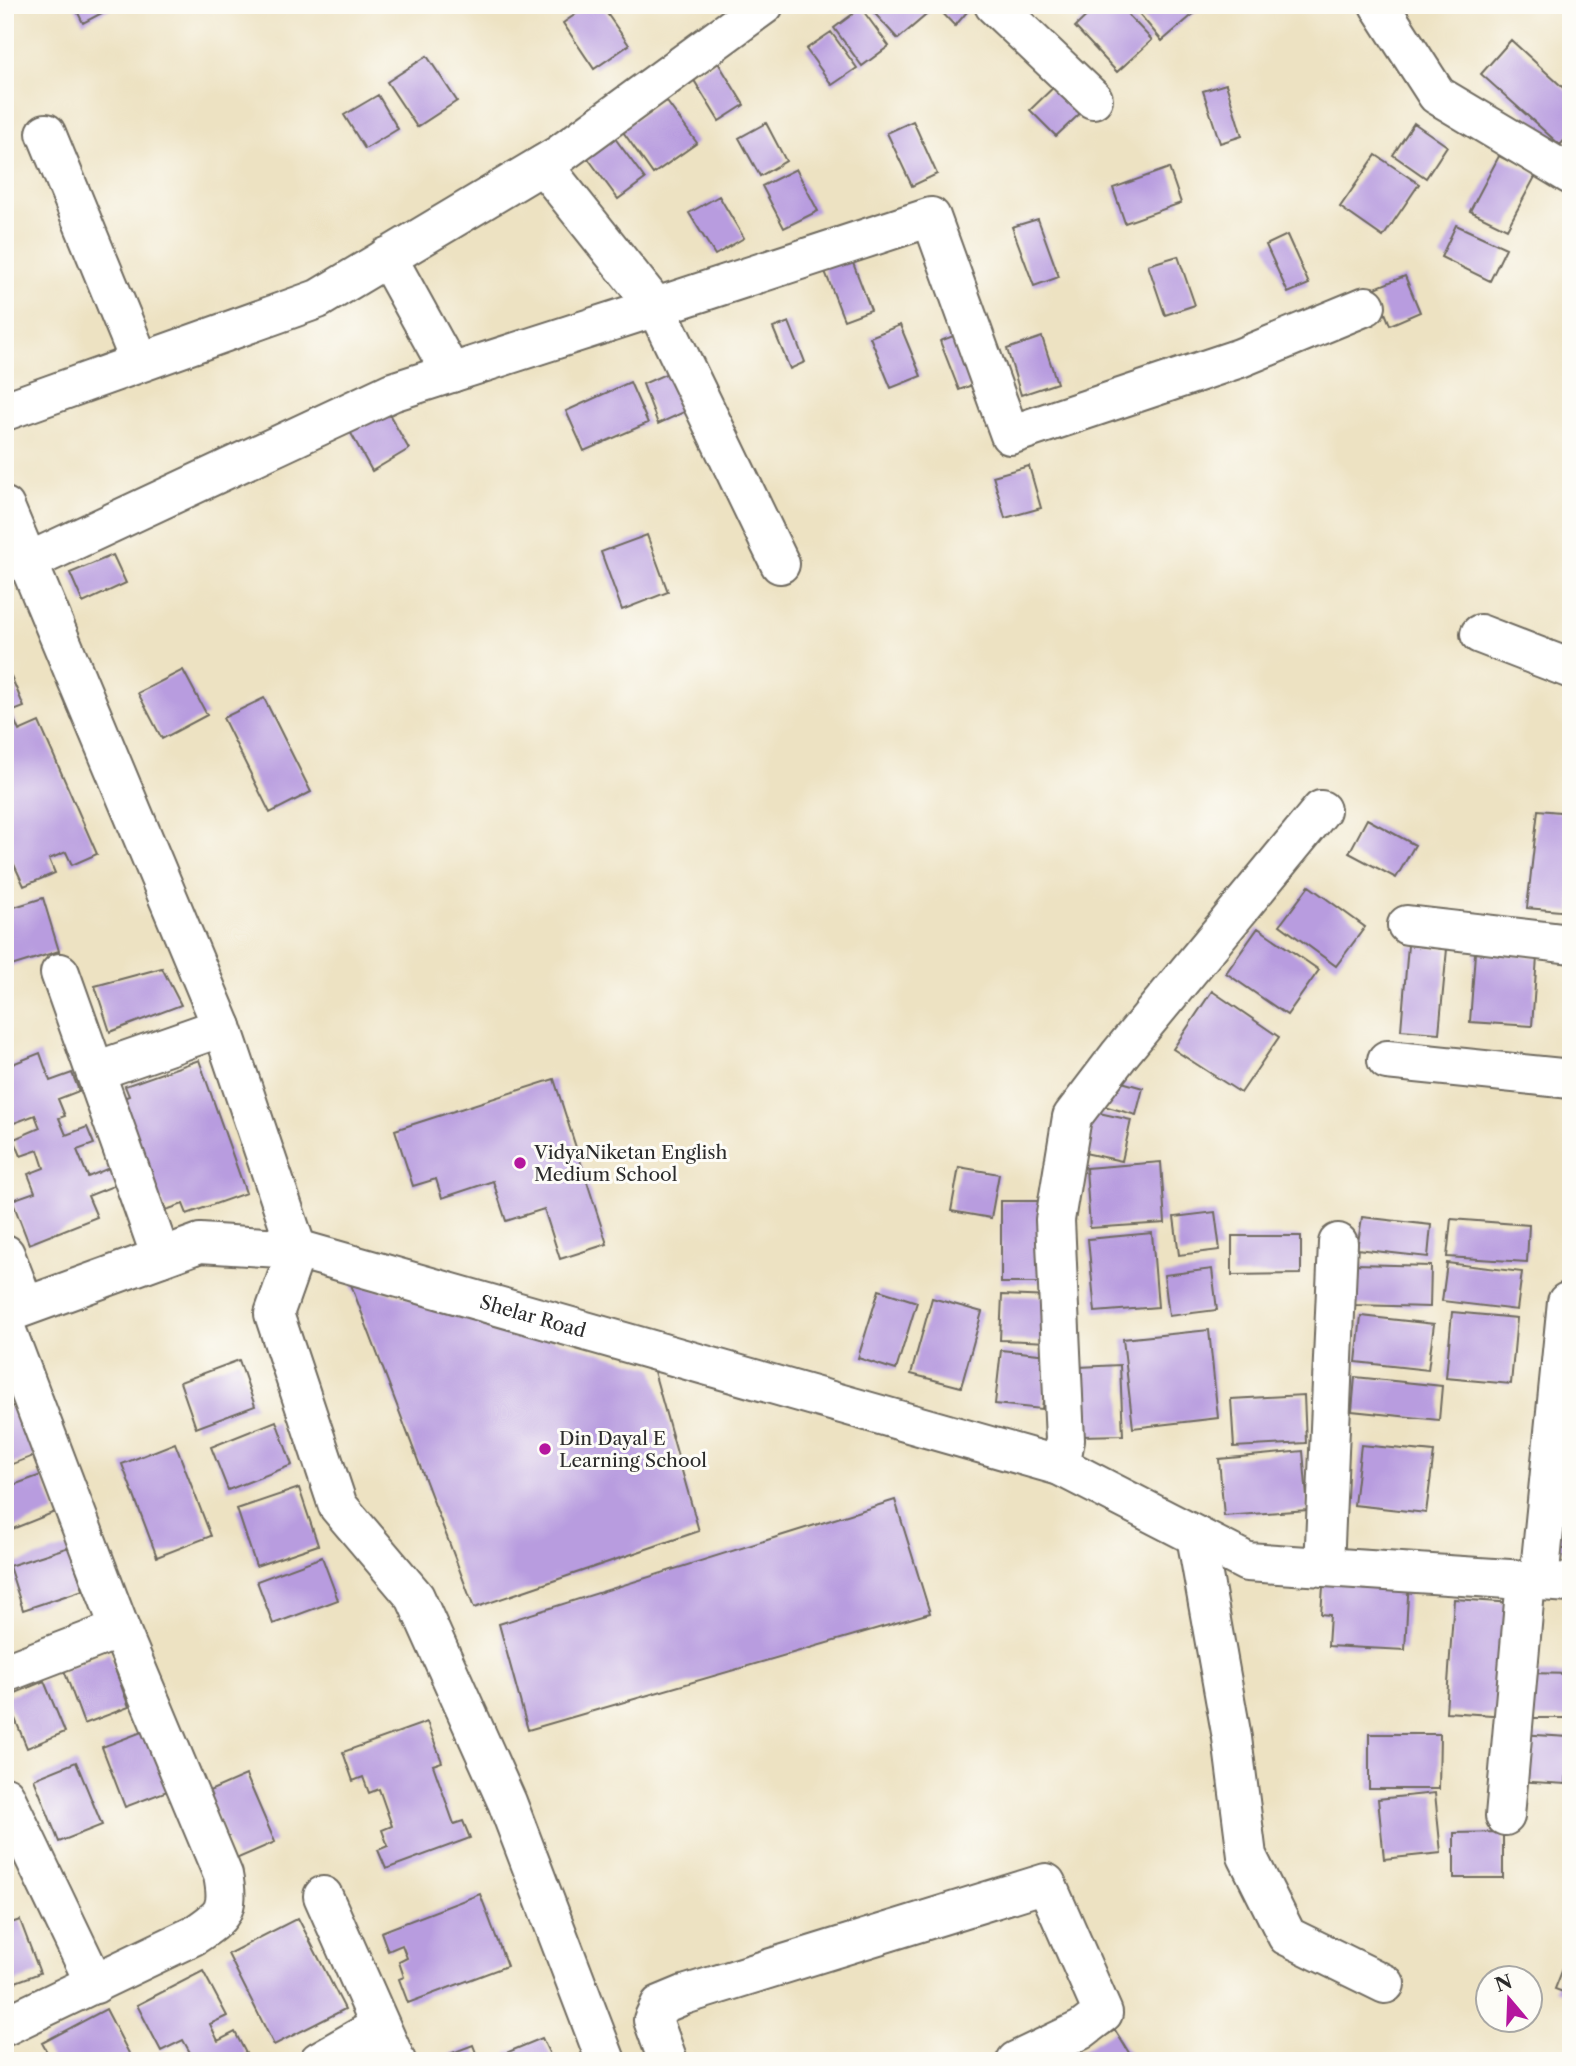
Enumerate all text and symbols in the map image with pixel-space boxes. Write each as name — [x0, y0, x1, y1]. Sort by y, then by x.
place label: VidyaNiketan English Medium School — [533, 1141, 728, 1186]
marker: VidyaNiketan English Medium School — [512, 1155, 528, 1171]
street label: Shelar Road — [477, 1290, 589, 1342]
place label: Din Dayal E Learning School — [559, 1427, 707, 1472]
marker: Din Dayal E Learning School — [537, 1441, 553, 1457]
north arrow — [1474, 1965, 1544, 2035]
text: N — [1492, 1970, 1515, 1997]

